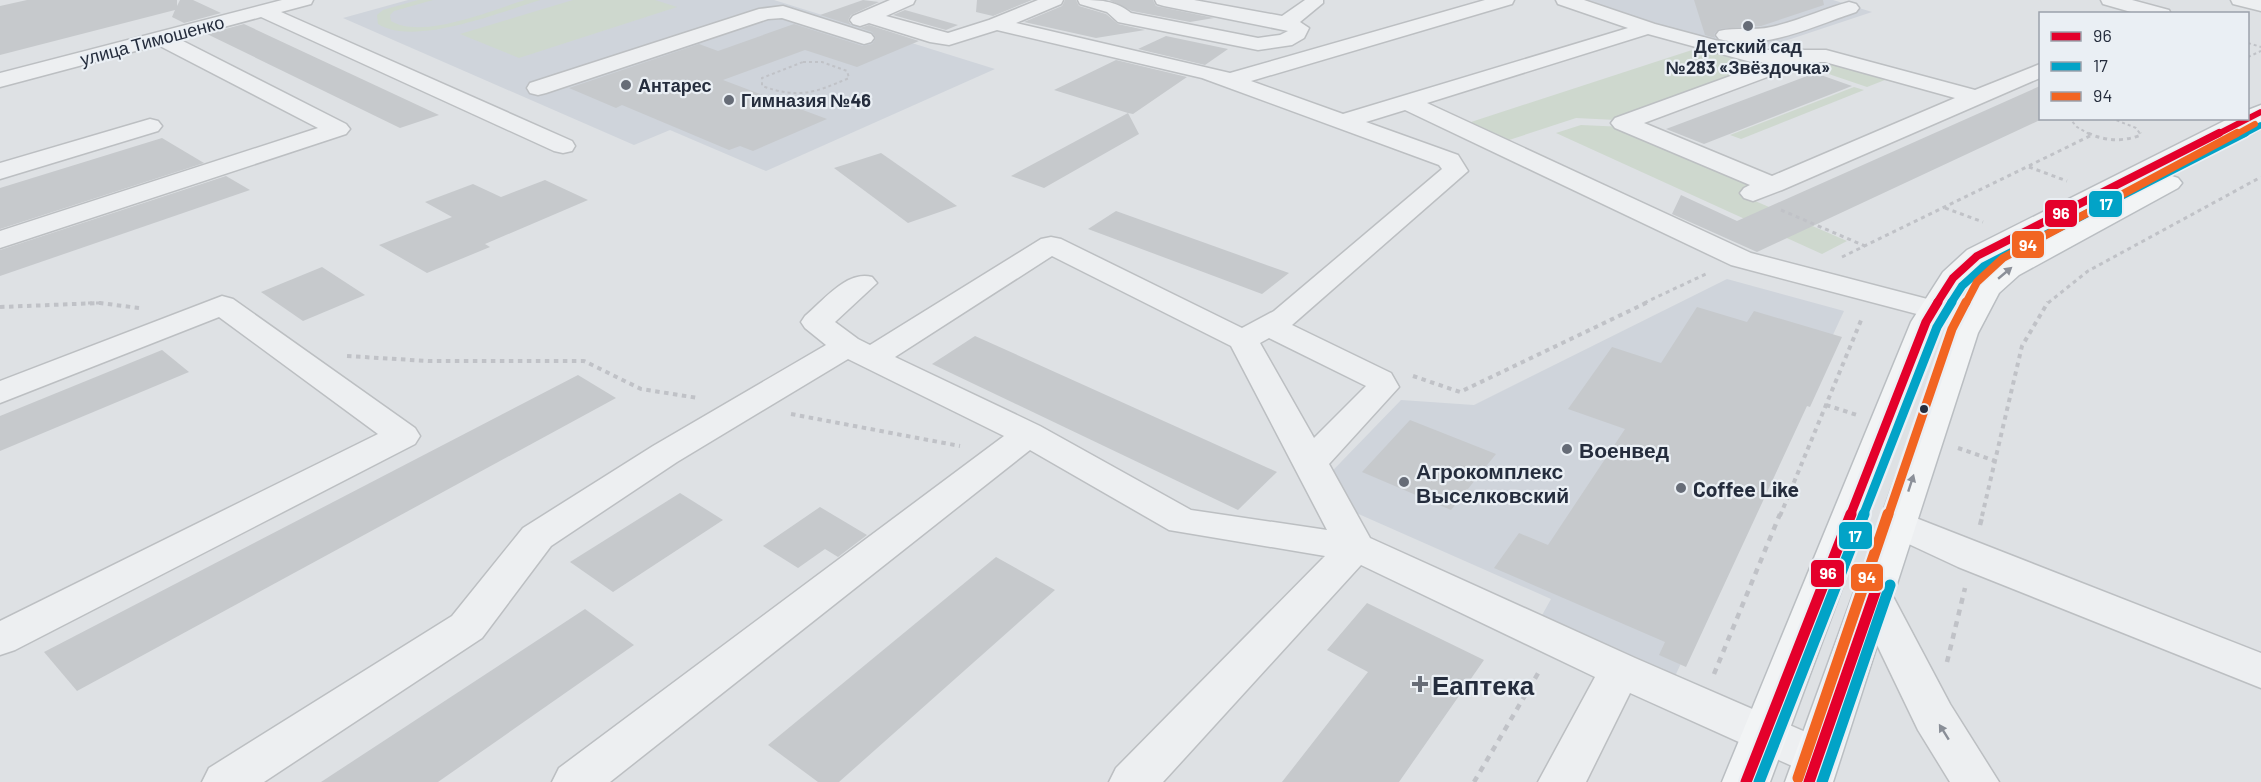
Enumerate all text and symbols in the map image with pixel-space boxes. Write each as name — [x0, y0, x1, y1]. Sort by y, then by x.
street label: улица Тимошенко — [78, 10, 226, 70]
legend — [2039, 12, 2249, 120]
marker: Детский сад №283 «Звёздочка» — [1741, 19, 1755, 33]
text: 96 — [2093, 24, 2112, 46]
place label: Детский сад №283 «Звёздочка» — [1666, 35, 1830, 78]
text: 17 — [2093, 54, 2108, 76]
place label: Антарес — [638, 74, 711, 96]
marker: Антарес — [619, 78, 633, 92]
text: 94 — [2093, 84, 2112, 106]
place label: Гимназия №46 — [741, 89, 871, 111]
marker: Гимназия №46 — [722, 93, 736, 107]
line badge: 17 — [2088, 190, 2123, 218]
text: 17 — [2099, 194, 2113, 213]
line badge: 96 — [2044, 199, 2078, 228]
text: 96 — [2052, 203, 2070, 222]
line badge: 94 — [2011, 230, 2045, 259]
text: 94 — [2019, 235, 2037, 254]
one-way arrow — [1997, 267, 2013, 280]
unlabelled marker — [1918, 403, 1930, 415]
place label: Военвед — [1579, 437, 1669, 462]
marker: Военвед — [1560, 442, 1574, 456]
place label: Агрокомплекс Выселковский — [1416, 458, 1569, 507]
one-way arrow — [1907, 474, 1917, 492]
marker: Агрокомплекс Выселковский — [1397, 475, 1411, 489]
place label: Coffee Like — [1693, 476, 1799, 501]
marker: Coffee Like — [1674, 481, 1688, 495]
line badge: 17 — [1838, 521, 1873, 550]
text: 17 — [1848, 526, 1862, 545]
line badge: 96 — [1810, 559, 1845, 588]
text: 96 — [1819, 563, 1837, 582]
line badge: 94 — [1850, 563, 1884, 592]
text: 94 — [1858, 567, 1876, 586]
place label: Еаптека — [1432, 669, 1535, 700]
marker: Еаптека — [1413, 677, 1427, 691]
one-way arrow — [1938, 724, 1949, 741]

